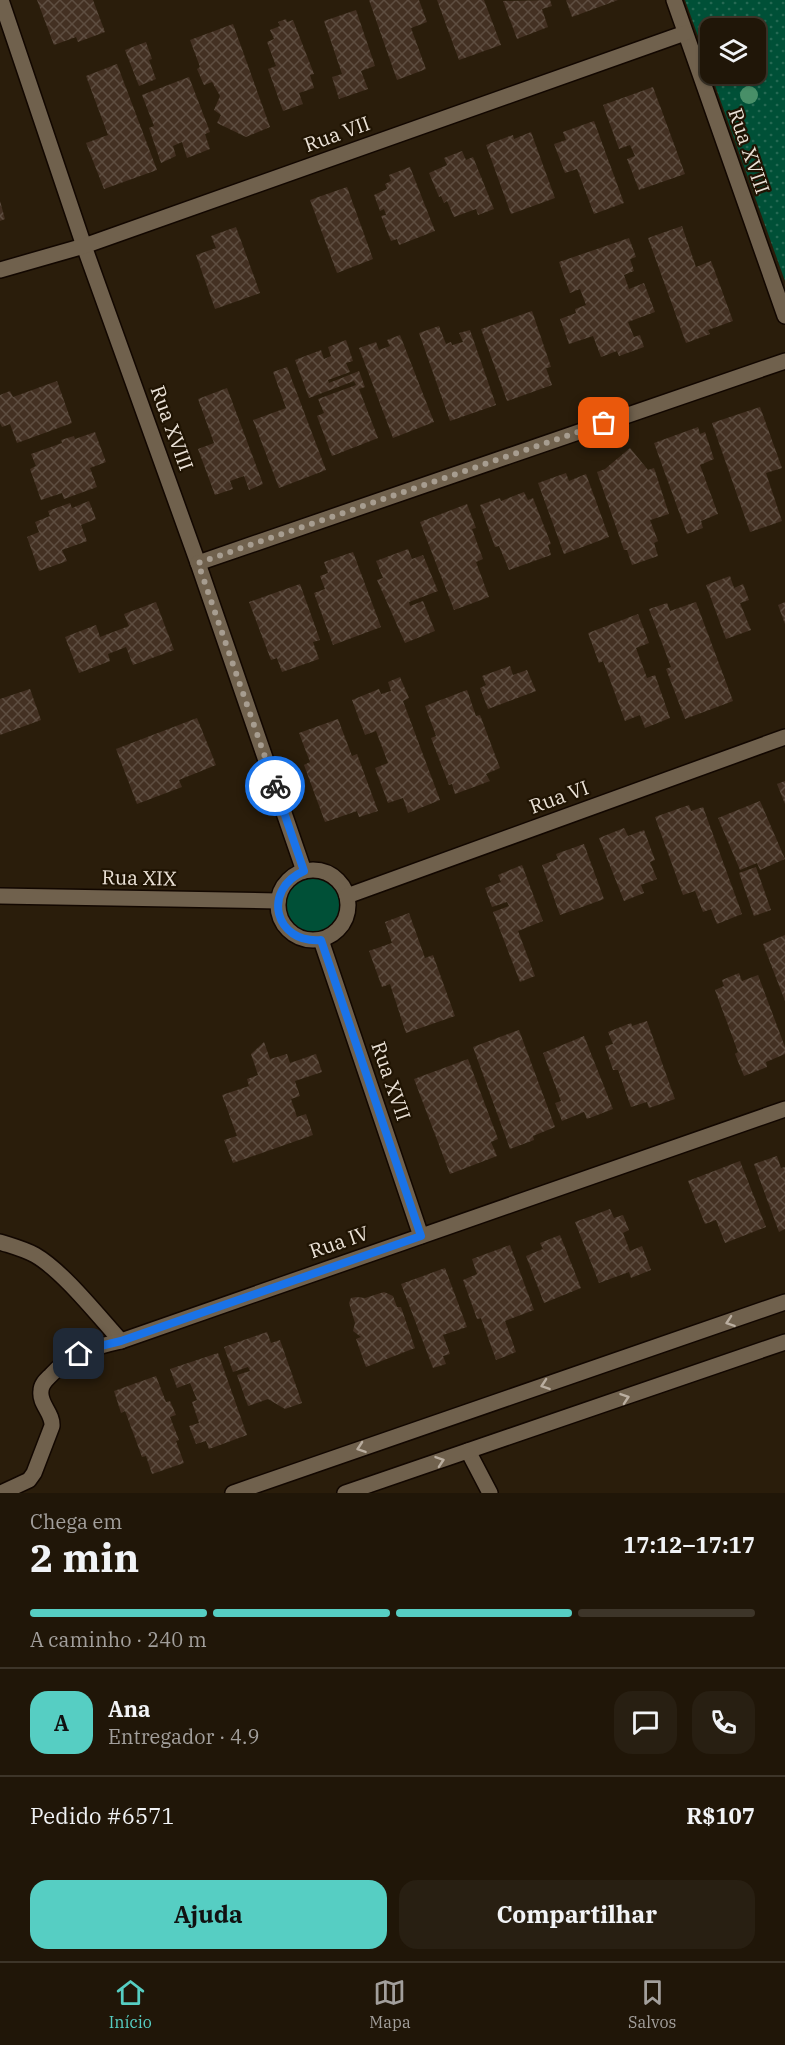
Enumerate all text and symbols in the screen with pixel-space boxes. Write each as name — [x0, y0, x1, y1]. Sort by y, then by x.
map controls — [700, 18, 766, 84]
button: layers — [700, 18, 766, 84]
street label: Rua XVIII — [722, 105, 777, 197]
street label: Rua VII — [300, 109, 374, 158]
street label: Rua XVIII — [145, 382, 200, 474]
pin — [578, 397, 629, 448]
icon: bag — [587, 406, 620, 439]
courier — [245, 756, 305, 816]
icon: bike — [259, 770, 292, 803]
street label: Rua VI — [525, 773, 592, 820]
street label: Rua XIX — [101, 863, 177, 892]
street label: Rua XVII — [365, 1038, 418, 1124]
street label: Rua IV — [305, 1219, 372, 1264]
one-way arrow — [725, 1314, 736, 1327]
pin — [53, 1328, 104, 1379]
icon: home — [62, 1337, 95, 1370]
one-way arrow — [540, 1377, 551, 1390]
one-way arrow — [619, 1393, 630, 1405]
one-way arrow — [356, 1441, 367, 1454]
one-way arrow — [434, 1455, 445, 1468]
text: Chega em — [30, 1508, 122, 1535]
text: 17:12–17:17 — [623, 1530, 755, 1559]
text: 2 min — [30, 1532, 139, 1583]
text: A caminho · 240 m — [30, 1626, 207, 1653]
button: chat — [614, 1691, 677, 1754]
button: phone — [692, 1691, 755, 1754]
text: Ana — [108, 1694, 151, 1723]
text: A — [54, 1708, 69, 1737]
text: Entregador · 4.9 — [108, 1723, 259, 1750]
text: Pedido #6571 — [30, 1801, 175, 1830]
text: R$107 — [686, 1801, 755, 1830]
button: Ajuda — [30, 1880, 387, 1949]
button: Compartilhar — [399, 1880, 755, 1949]
tab: Início — [109, 1976, 152, 2032]
tab: Mapa — [369, 1976, 411, 2032]
tab: Salvos — [628, 1976, 676, 2032]

